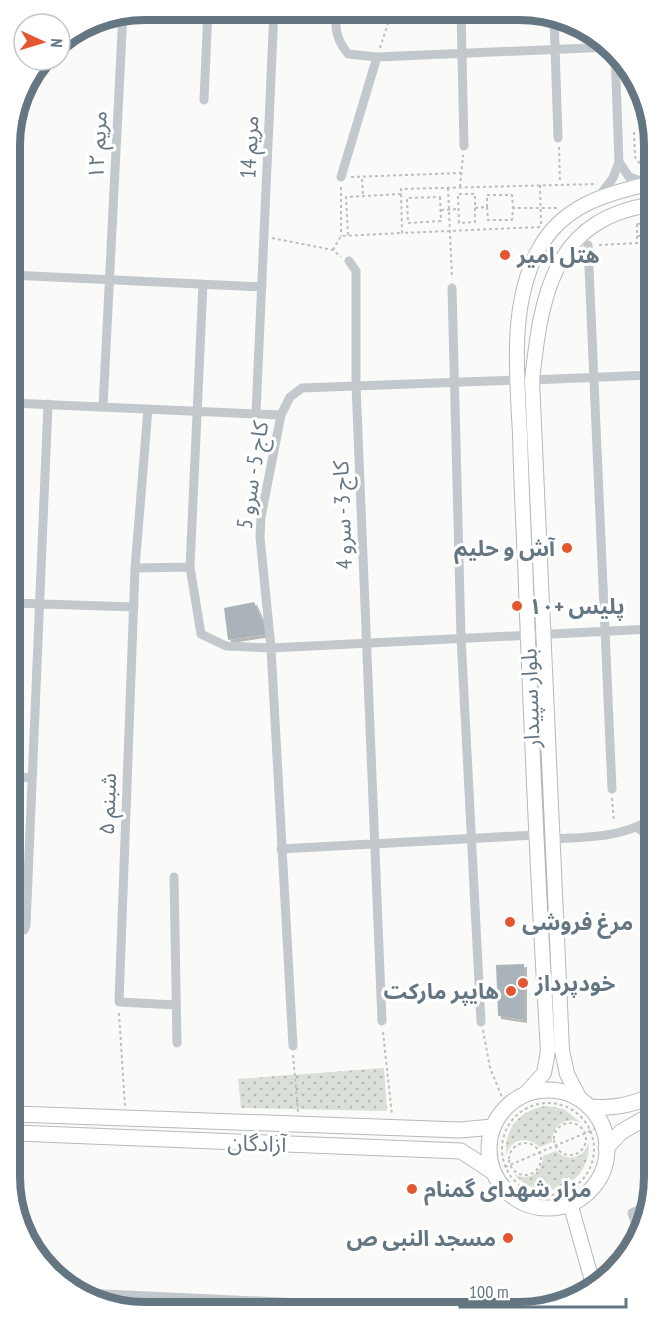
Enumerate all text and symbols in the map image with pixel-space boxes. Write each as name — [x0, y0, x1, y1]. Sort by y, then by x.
north arrow — [12, 12, 72, 72]
text: N — [47, 38, 67, 48]
street label: مریم ۱۲ — [81, 110, 116, 180]
street label: مریم 14 — [233, 115, 268, 179]
place label: هتل امیر — [516, 241, 600, 269]
marker: هتل امیر — [498, 248, 512, 262]
street label: کاج 5 - سرو 5 — [230, 418, 277, 531]
street label: کاج 3 - سرو 4 — [326, 459, 361, 570]
place label: آش و حلیم — [454, 534, 556, 565]
marker: آش و حلیم — [560, 541, 574, 555]
place label: پلیس +۱۰ — [529, 592, 625, 621]
marker: پلیس +۱۰ — [510, 599, 524, 613]
street label: بلوار سپیدار — [514, 648, 547, 749]
street label: شبنم ۵ — [92, 773, 125, 836]
place label: مرغ فروشی — [522, 908, 633, 939]
marker: مرغ فروشی — [503, 915, 517, 929]
place label: خودپرداز — [534, 969, 615, 998]
marker: خودپرداز — [516, 976, 530, 990]
place label: هایپر مارکت — [384, 977, 499, 1006]
marker: هایپر مارکت — [504, 984, 518, 998]
street label: آزادگان — [227, 1128, 289, 1158]
place label: مزار شهدای گمنام — [424, 1175, 592, 1206]
marker: مزار شهدای گمنام — [405, 1182, 419, 1196]
place label: مسجد النبی ص — [346, 1224, 496, 1252]
marker: مسجد النبی ص — [501, 1231, 515, 1245]
scale bar — [460, 1271, 626, 1309]
text: 100 m — [469, 1280, 509, 1303]

